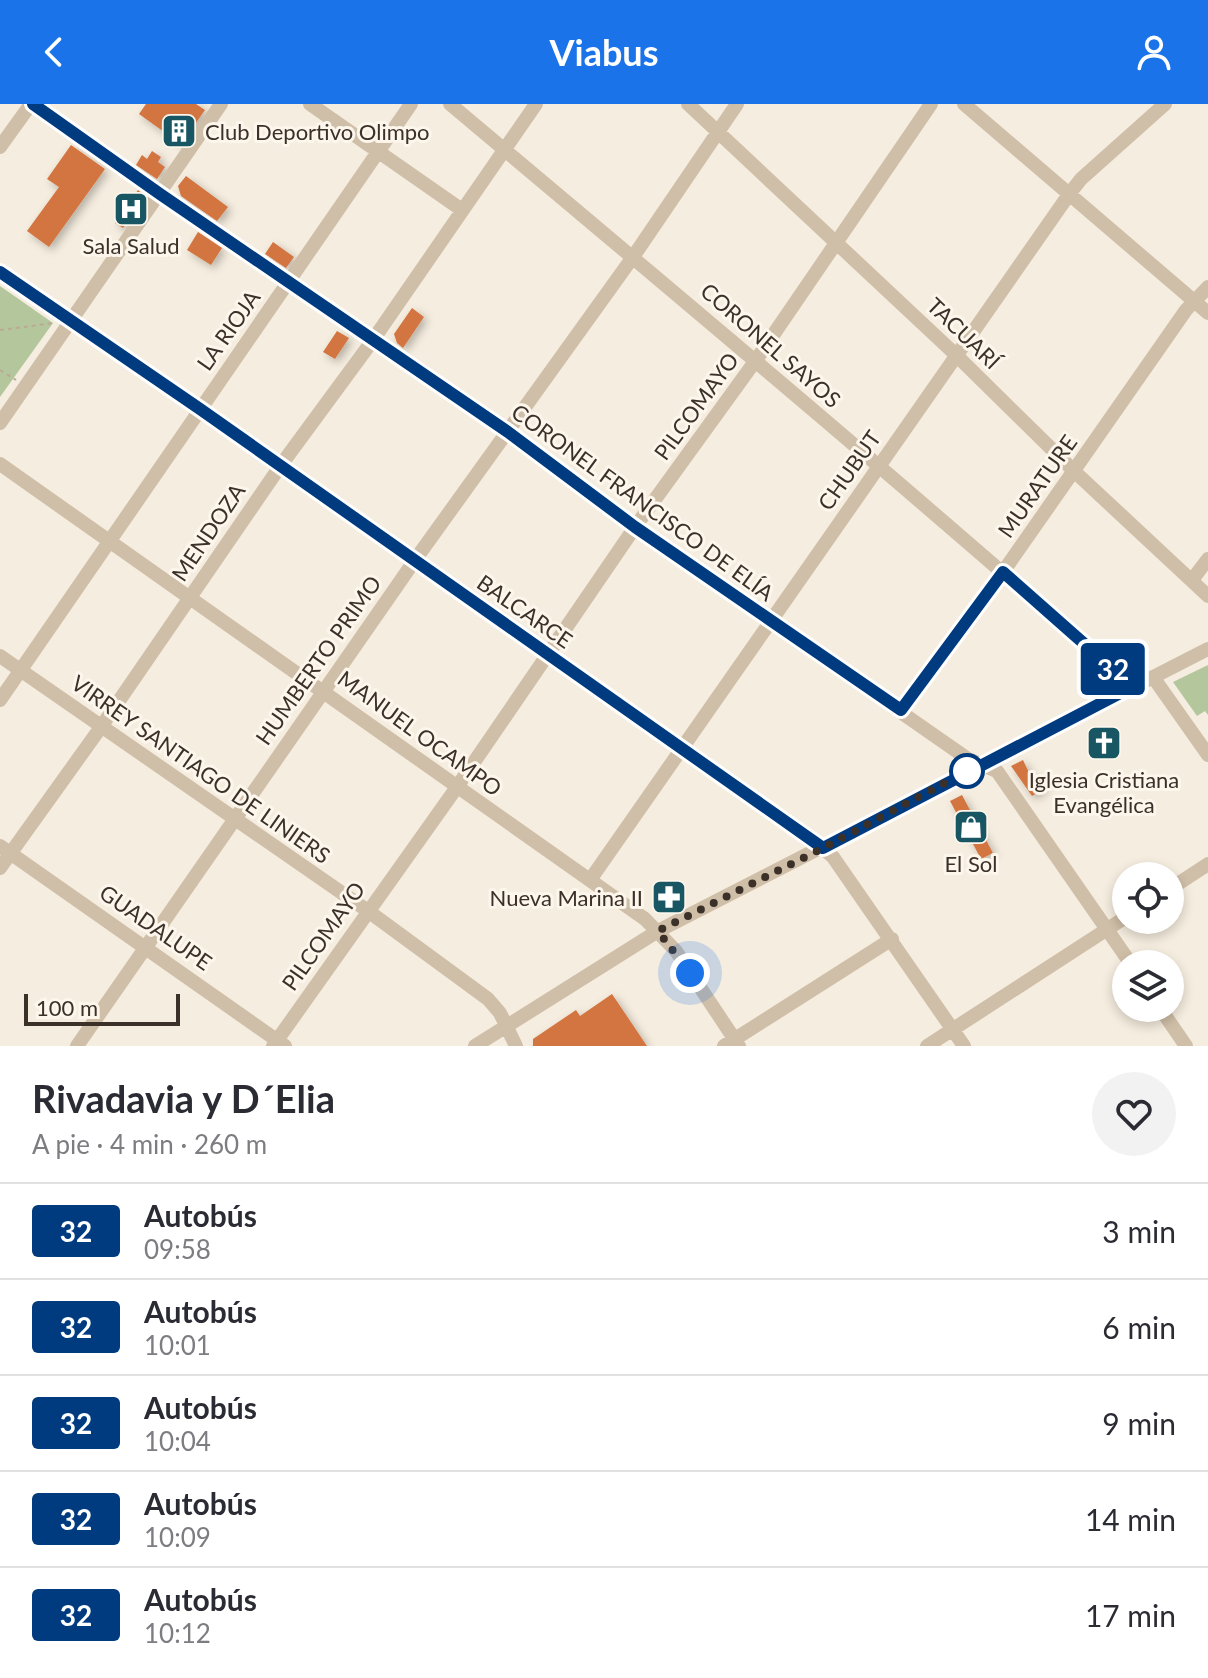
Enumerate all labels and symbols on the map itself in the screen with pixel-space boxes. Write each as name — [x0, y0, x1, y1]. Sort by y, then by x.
building icon: Club Deportivo Olimpo — [160, 112, 198, 150]
place label: Club Deportivo Olimpo — [205, 118, 430, 145]
hospital icon: Sala Salud — [112, 190, 150, 228]
place label: Sala Salud — [83, 232, 179, 259]
street label: CORONEL SAYOS — [696, 277, 846, 413]
street label: LA RIOJA — [191, 285, 265, 375]
street label: TACUARÍ — [922, 292, 1008, 376]
street label: PILCOMAYO — [648, 347, 744, 465]
street label: CORONEL FRANCISCO DE ELÍA — [507, 398, 779, 606]
street label: CHUBUT — [812, 425, 886, 515]
street label: MURATURE — [992, 429, 1082, 543]
street label: MENDOZA — [165, 478, 251, 586]
street label: BALCARCE — [472, 568, 578, 654]
street label: HUMBERTO PRIMO — [249, 570, 387, 750]
line badge: 32 — [1077, 643, 1149, 695]
street label: MANUEL OCAMPO — [333, 665, 507, 801]
street label: VIRREY SANTIAGO DE LINIERS — [66, 669, 336, 869]
church icon: Iglesia Cristiana Evangélica — [1085, 724, 1123, 762]
unlabelled marker — [950, 754, 984, 788]
place label: Iglesia Cristiana Evangélica — [1029, 766, 1179, 818]
shop icon: El Sol — [952, 808, 990, 846]
place label: El Sol — [945, 850, 997, 877]
street label: PILCOMAYO — [276, 877, 370, 995]
street label: GUADALUPE — [95, 878, 217, 976]
pharmacy icon: Nueva Marina II — [650, 878, 688, 916]
place label: Nueva Marina II — [490, 884, 643, 911]
your location — [670, 953, 710, 993]
scale bar — [24, 990, 180, 1026]

